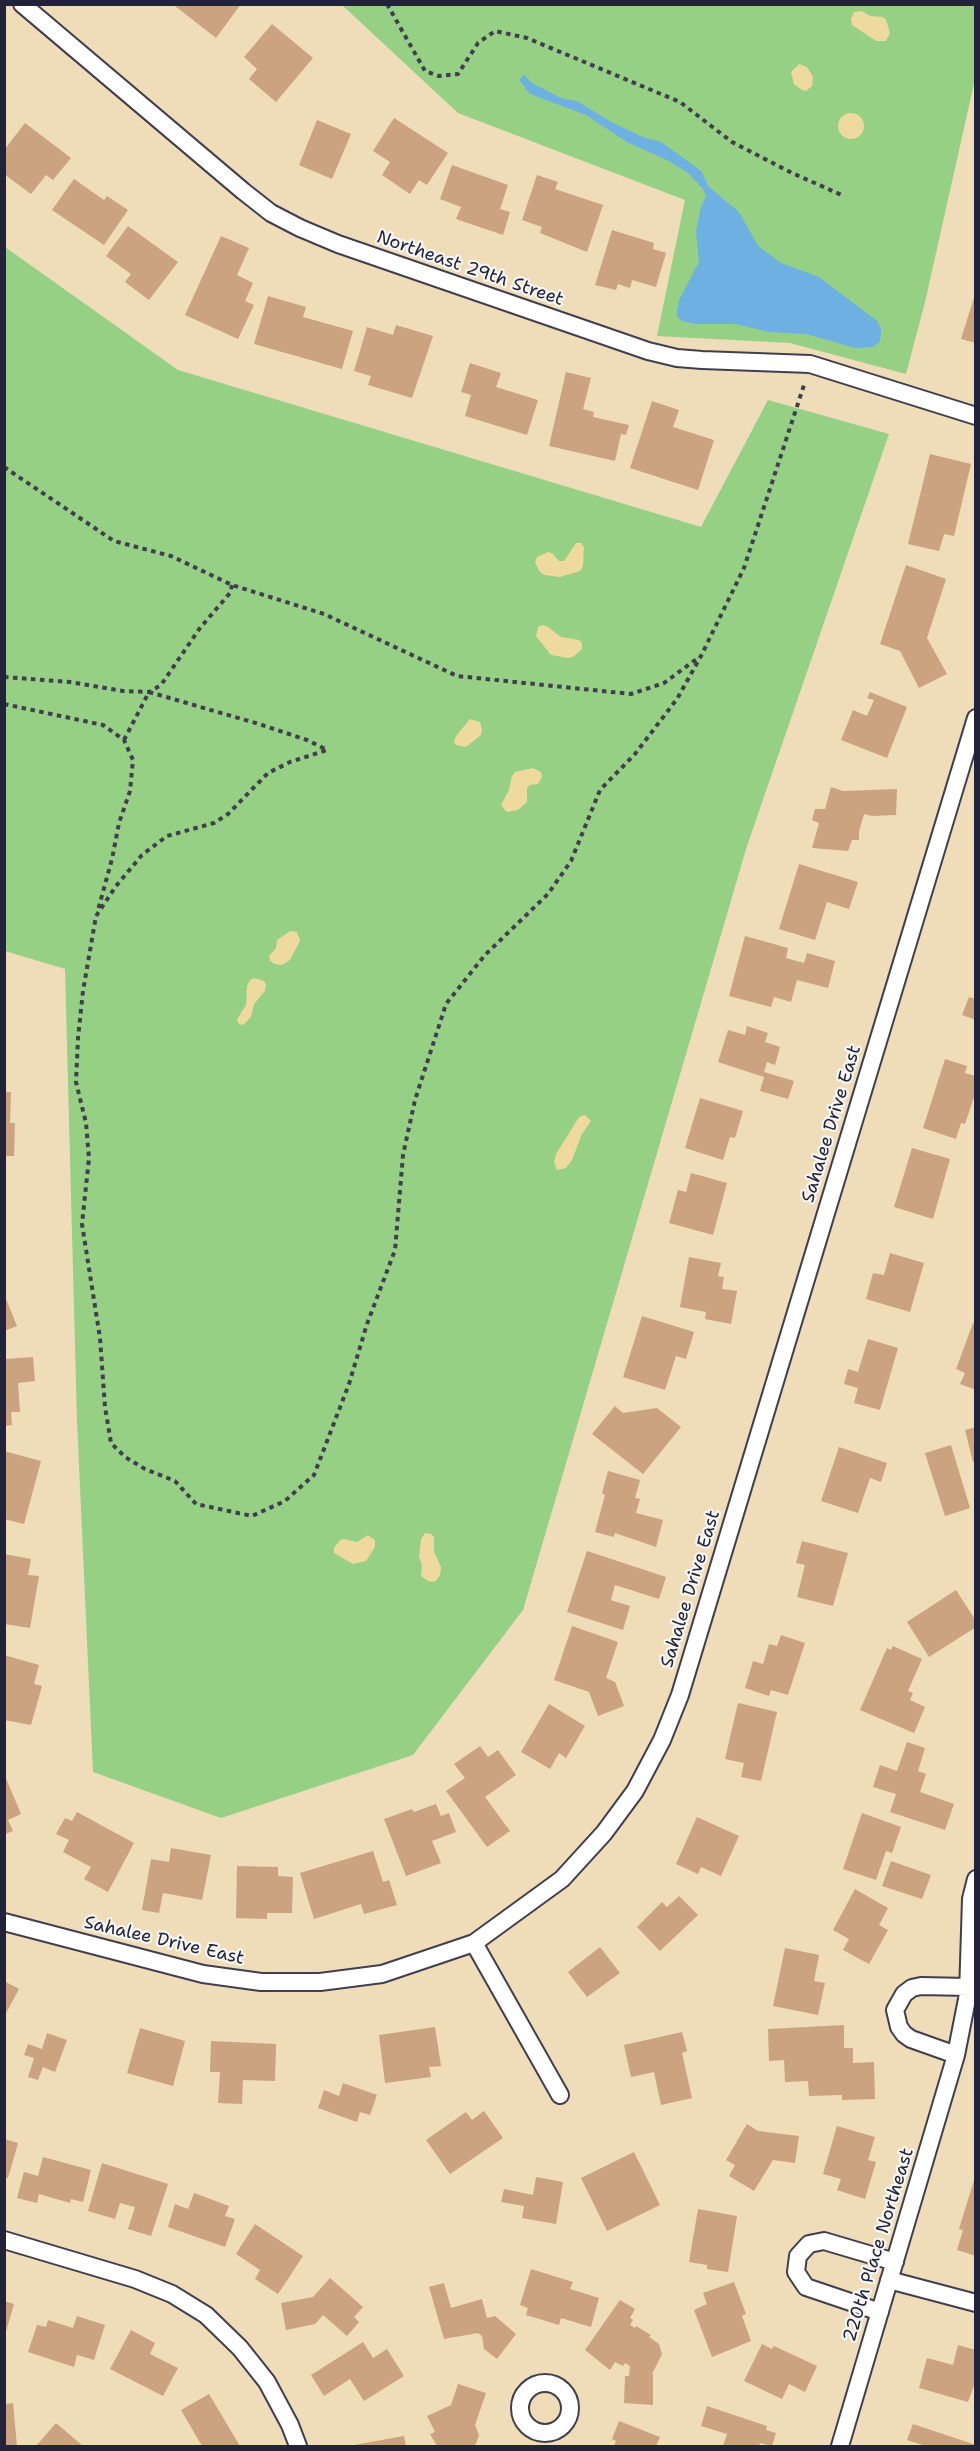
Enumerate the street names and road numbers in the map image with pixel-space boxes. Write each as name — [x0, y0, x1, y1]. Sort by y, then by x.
street label: Northeast 29th Street — [374, 227, 566, 311]
street label: Sahalee Drive East — [798, 1043, 866, 1205]
street label: Sahalee Drive East — [657, 1508, 725, 1670]
street label: Sahalee Drive East — [82, 1912, 246, 1970]
street label: 220th Place Northeast — [839, 2145, 919, 2345]

